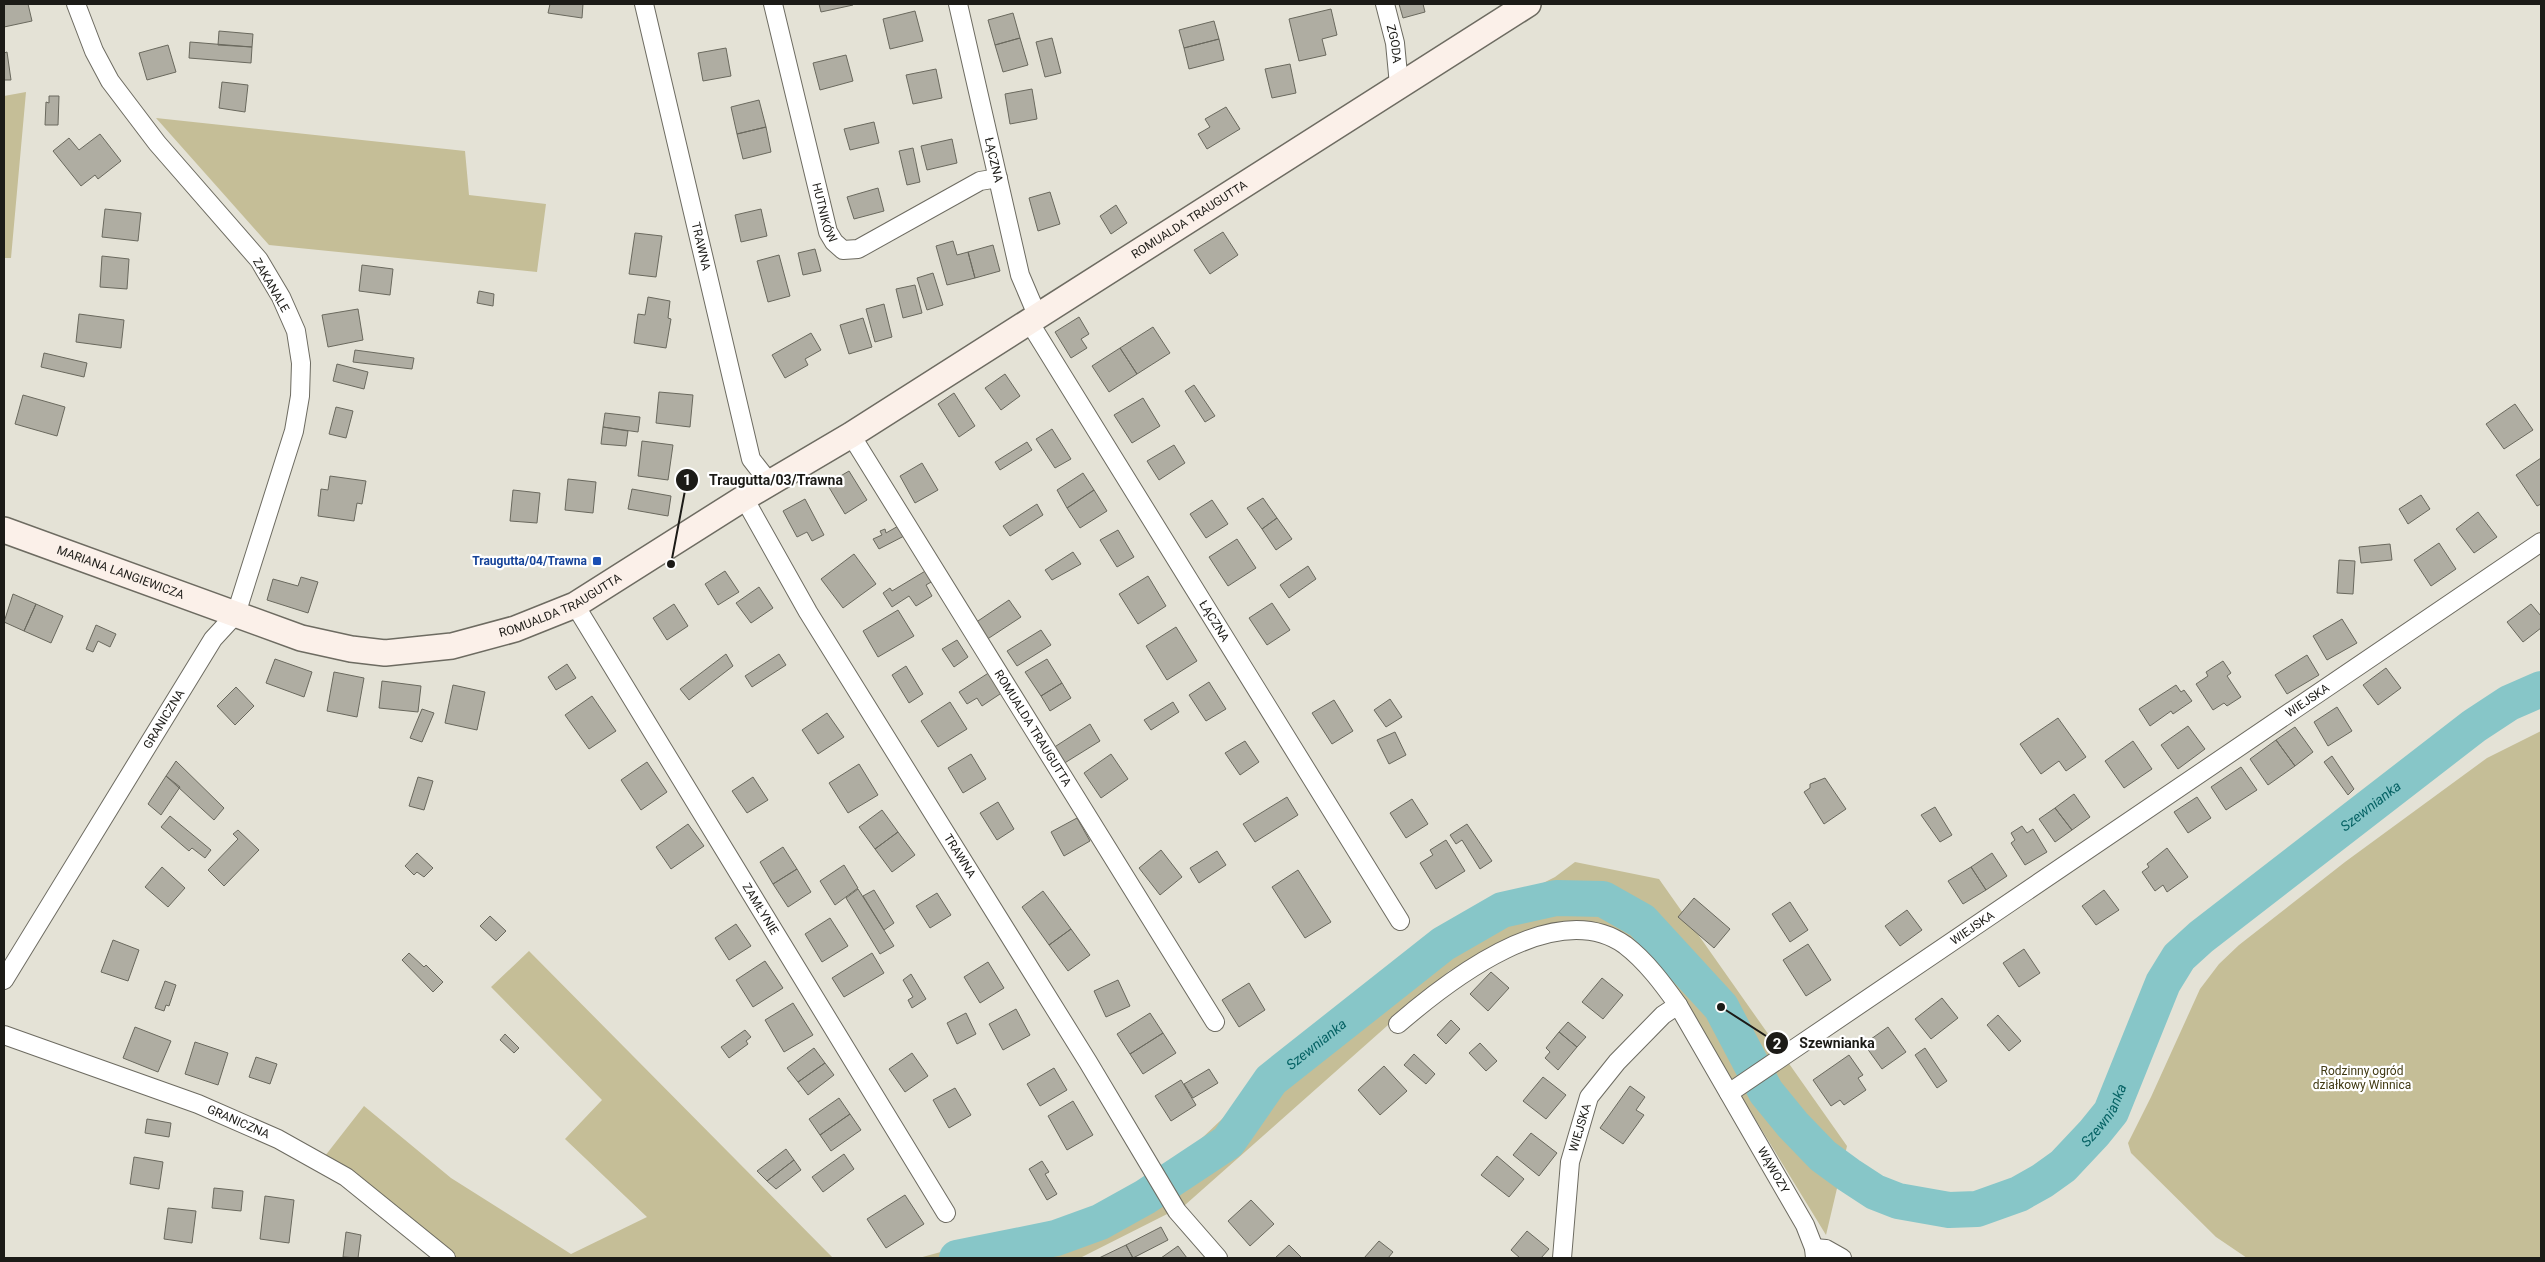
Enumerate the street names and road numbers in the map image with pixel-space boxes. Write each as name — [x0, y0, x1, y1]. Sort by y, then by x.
street label: ZGODA — [1384, 23, 1404, 64]
street label: ŁĄCZNA — [982, 136, 1006, 184]
street label: ROMUALDA TRAUGUTTA — [1129, 178, 1250, 262]
street label: HUTNIKÓW — [809, 181, 840, 246]
street label: TRAWNA — [689, 221, 713, 272]
street label: ZAKANALE — [250, 255, 292, 315]
street label: MARIANA LANGIEWICZA — [55, 543, 186, 602]
street label: ROMUALDA TRAUGUTTA — [498, 570, 624, 640]
street label: ŁĄCZNA — [1196, 598, 1232, 644]
street label: ROMUALDA TRAUGUTTA — [991, 667, 1074, 789]
street label: WIEJSKA — [2283, 681, 2332, 720]
street label: GRANICZNA — [140, 687, 187, 751]
street label: TRAWNA — [941, 831, 979, 881]
street label: ZAMŁYNIE — [739, 881, 782, 937]
street label: WIEJSKA — [1948, 908, 1997, 948]
street label: GRANICZNA — [205, 1102, 272, 1142]
street label: WIEJSKA — [1566, 1102, 1594, 1154]
street label: WĄWOZY — [1755, 1145, 1793, 1196]

